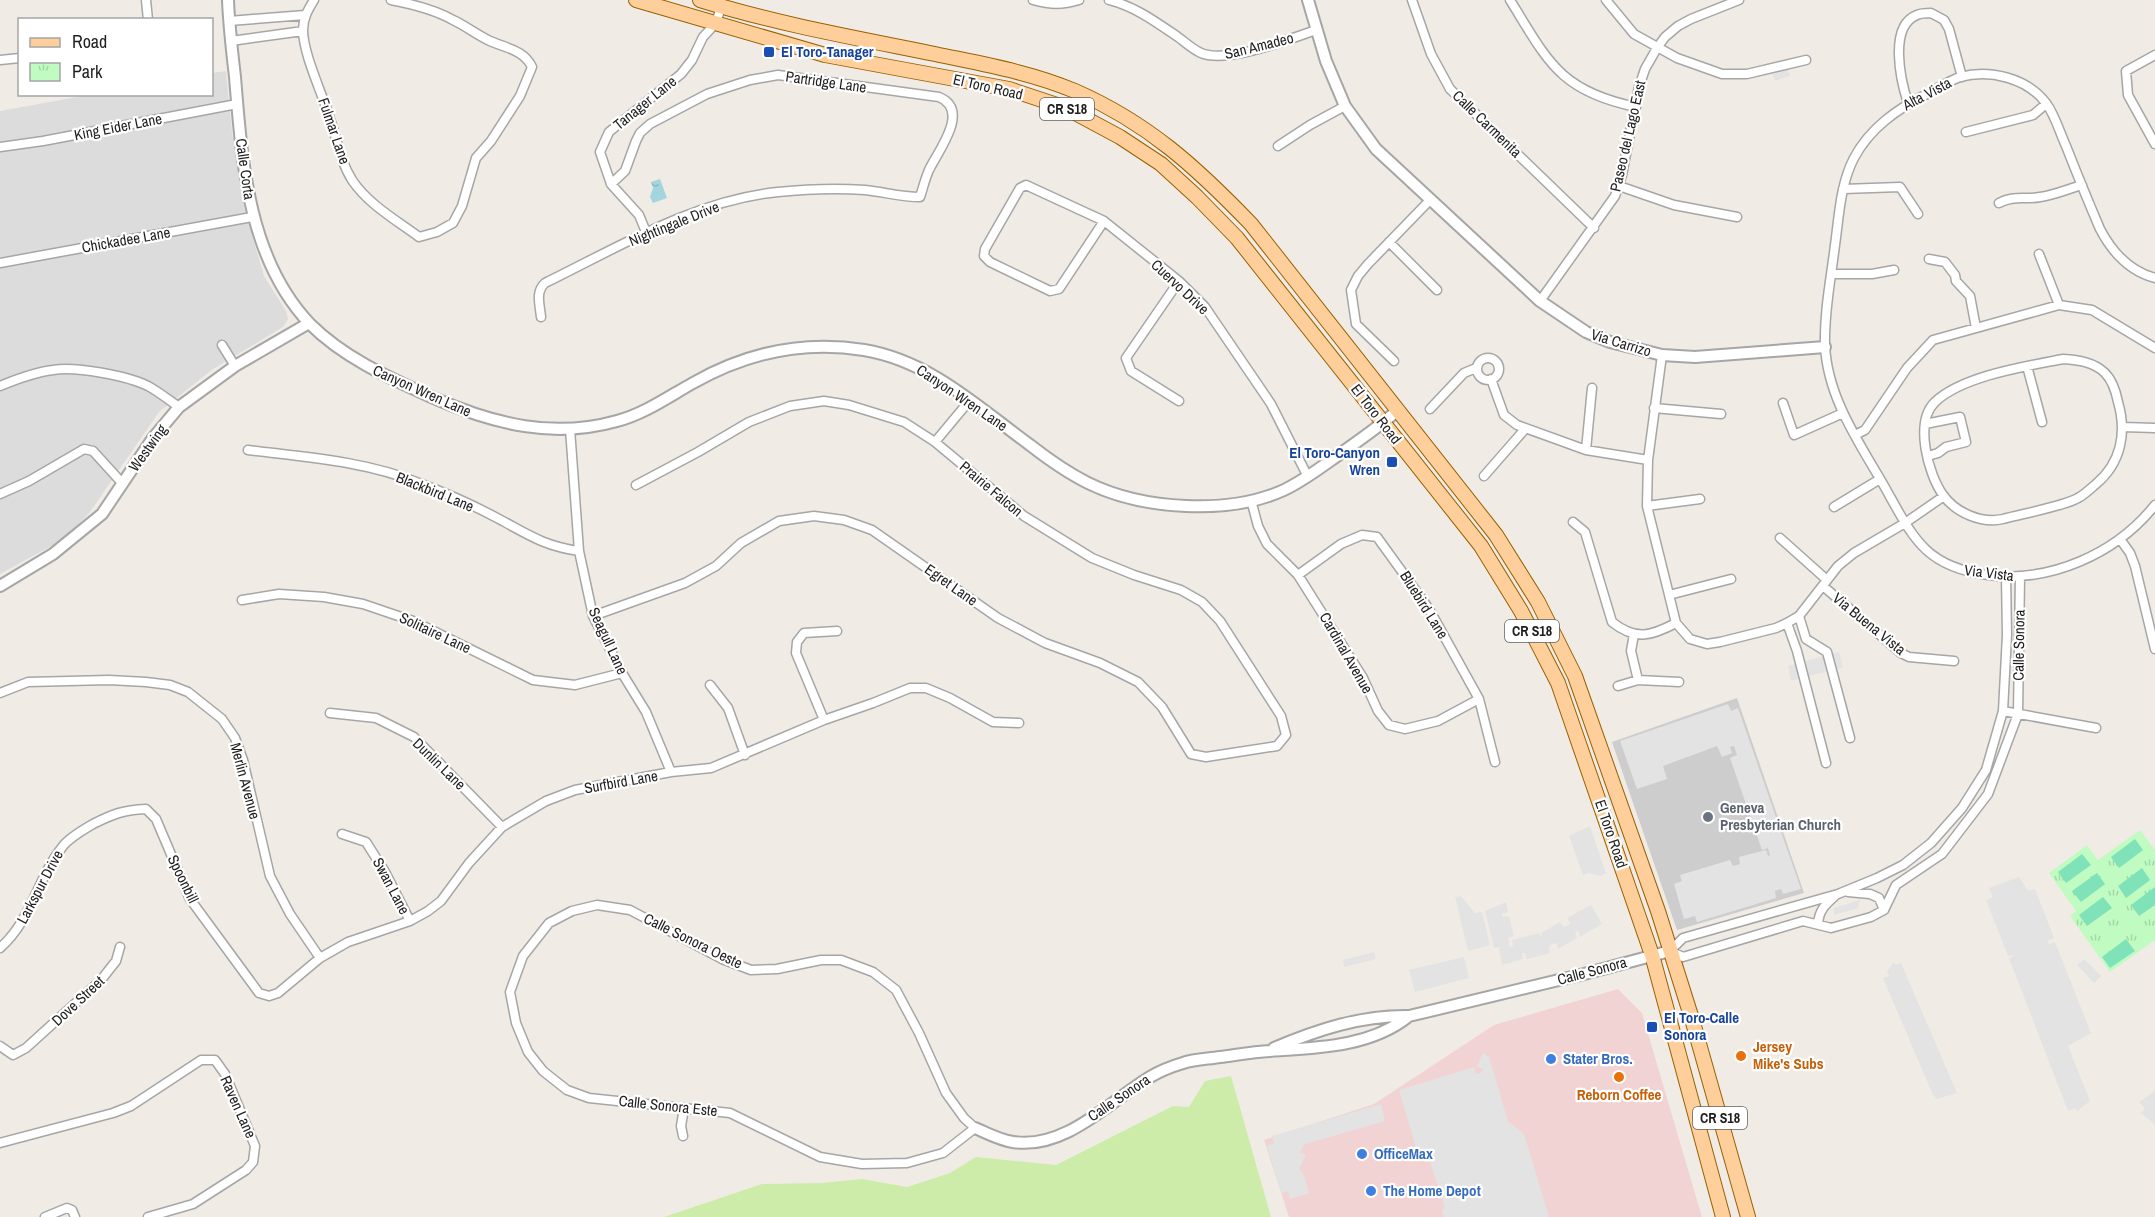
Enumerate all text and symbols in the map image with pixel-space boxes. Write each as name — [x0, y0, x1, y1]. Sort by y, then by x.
legend — [18, 18, 213, 96]
street label: San Amadeo — [1222, 27, 1296, 64]
text: Road — [72, 29, 107, 54]
place label: El Toro-Tanager — [781, 41, 874, 62]
marker: El Toro-Tanager — [762, 45, 776, 59]
text: Park — [72, 59, 103, 84]
street label: Partridge Lane — [784, 65, 868, 98]
street label: El Toro Road — [951, 68, 1025, 105]
street label: Tanager Lane — [609, 71, 681, 135]
street label: Alta Vista — [1898, 72, 1955, 116]
street label: Paseo del Lago East — [1605, 78, 1651, 194]
street label: Calle Carmenita — [1448, 85, 1527, 162]
street label: Fulmar Lane — [313, 95, 356, 167]
road number: CR S18 — [1040, 98, 1094, 120]
street label: King Eider Lane — [72, 108, 164, 145]
street label: Calle Corta — [231, 137, 260, 201]
street label: Nightingale Drive — [626, 196, 722, 251]
street label: Chickadee Lane — [80, 221, 172, 258]
street label: Cuervo Drive — [1147, 254, 1214, 319]
street label: Via Carrizo — [1588, 323, 1654, 362]
street label: Canyon Wren Lane — [370, 359, 475, 422]
street label: Canyon Wren Lane — [913, 359, 1012, 436]
street label: El Toro Road — [1346, 379, 1406, 448]
street label: Westwing — [123, 420, 172, 476]
place label: El Toro-Canyon Wren — [1289, 442, 1380, 480]
marker: El Toro-Canyon Wren — [1385, 455, 1399, 469]
street label: Prairie Falcon — [955, 456, 1027, 521]
street label: Blackbird Lane — [393, 466, 477, 517]
street label: Egret Lane — [921, 559, 982, 611]
street label: Via Vista — [1963, 559, 2015, 586]
street label: Bluebird Lane — [1395, 567, 1454, 643]
street label: Via Buena Vista — [1828, 588, 1910, 660]
street label: Seagull Lane — [584, 604, 633, 678]
street label: Solitaire Lane — [396, 607, 474, 658]
street label: Cardinal Avenue — [1315, 608, 1378, 697]
street label: Calle Sonora — [2007, 609, 2030, 681]
road number: CR S18 — [1505, 620, 1559, 642]
street label: Dunlin Lane — [408, 733, 471, 794]
street label: Merlin Avenue — [225, 740, 266, 822]
street label: Surfbird Lane — [582, 765, 660, 798]
street label: El Toro Road — [1590, 797, 1633, 871]
place label: Geneva Presbyterian Church — [1720, 797, 1841, 835]
marker: Geneva Presbyterian Church — [1701, 810, 1715, 824]
street label: Larkspur Drive — [11, 846, 68, 927]
street label: Spoonbill — [163, 851, 204, 906]
street label: Swan Lane — [368, 854, 415, 918]
street label: Calle Sonora Oeste — [640, 908, 746, 974]
street label: Calle Sonora — [1555, 951, 1629, 990]
street label: Dove Street — [47, 970, 109, 1030]
place label: El Toro-Calle Sonora — [1664, 1007, 1739, 1045]
marker: El Toro-Calle Sonora — [1645, 1020, 1659, 1034]
place label: Jersey Mike's Subs — [1753, 1036, 1824, 1074]
place label: Stater Bros. — [1563, 1048, 1633, 1069]
marker: Jersey Mike's Subs — [1734, 1049, 1748, 1063]
marker: Stater Bros. — [1544, 1052, 1558, 1066]
street label: Calle Sonora — [1083, 1069, 1154, 1126]
marker: Reborn Coffee — [1612, 1070, 1626, 1084]
street label: Raven Lane — [215, 1072, 262, 1142]
place label: Reborn Coffee — [1577, 1084, 1662, 1105]
street label: Calle Sonora Este — [618, 1090, 719, 1121]
road number: CR S18 — [1693, 1107, 1747, 1129]
place label: OfficeMax — [1374, 1143, 1433, 1164]
marker: OfficeMax — [1355, 1147, 1369, 1161]
place label: The Home Depot — [1383, 1180, 1481, 1201]
marker: The Home Depot — [1364, 1184, 1378, 1198]

